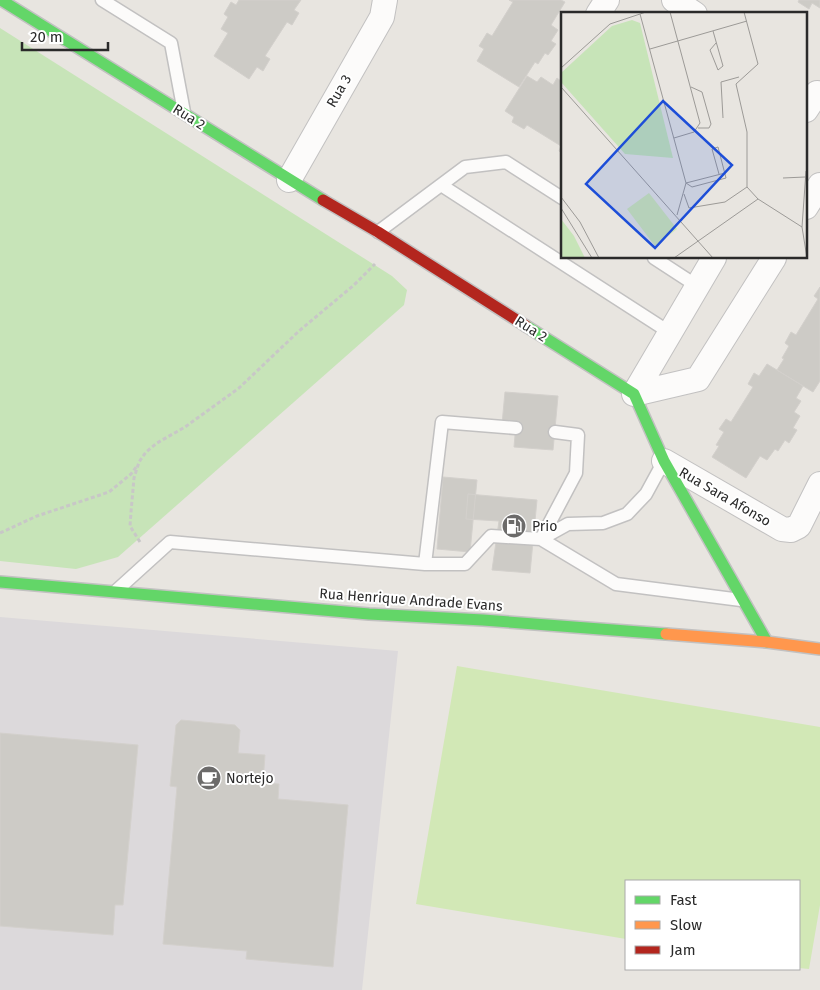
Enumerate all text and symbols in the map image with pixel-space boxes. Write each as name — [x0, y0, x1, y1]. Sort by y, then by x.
inset map — [561, 12, 808, 259]
scale bar — [22, 20, 109, 52]
text: 20 m — [30, 28, 63, 46]
street label: Rua 3 — [323, 72, 355, 110]
street label: Rua 2 — [170, 101, 208, 133]
street label: Rua 2 — [512, 313, 550, 345]
street label: Rua Sara Afonso — [676, 464, 774, 530]
fuel station icon: Prio — [501, 513, 527, 539]
place label: Prio — [532, 518, 557, 535]
street label: Rua Henrique Andrade Evans — [319, 585, 504, 615]
cafe icon: Nortejo — [196, 765, 222, 791]
place label: Nortejo — [226, 770, 274, 787]
legend — [625, 880, 800, 970]
text: Fast — [670, 891, 697, 909]
text: Slow — [670, 916, 702, 934]
text: Jam — [670, 941, 696, 959]

